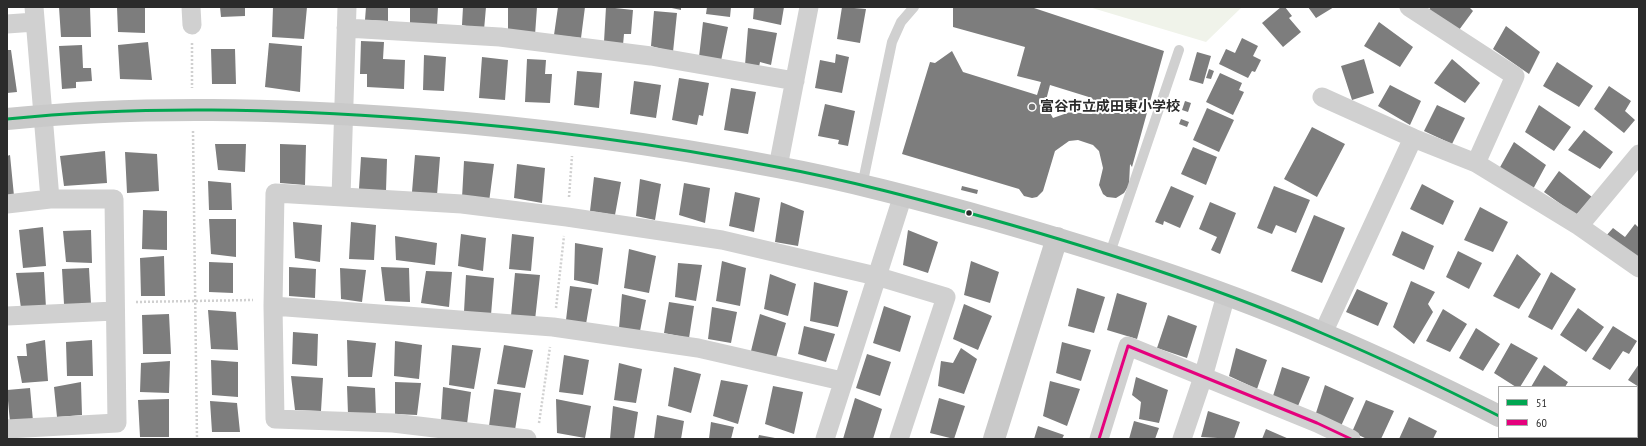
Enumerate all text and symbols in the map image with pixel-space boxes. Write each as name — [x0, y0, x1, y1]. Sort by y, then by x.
place label: 富谷市立成田東小学校 — [1040, 99, 1180, 115]
marker: 富谷市立成田東小学校 — [1027, 102, 1037, 112]
unlabelled marker — [964, 208, 974, 218]
legend — [1498, 386, 1638, 438]
text: 51 — [1536, 395, 1547, 410]
text: 60 — [1536, 415, 1547, 430]

